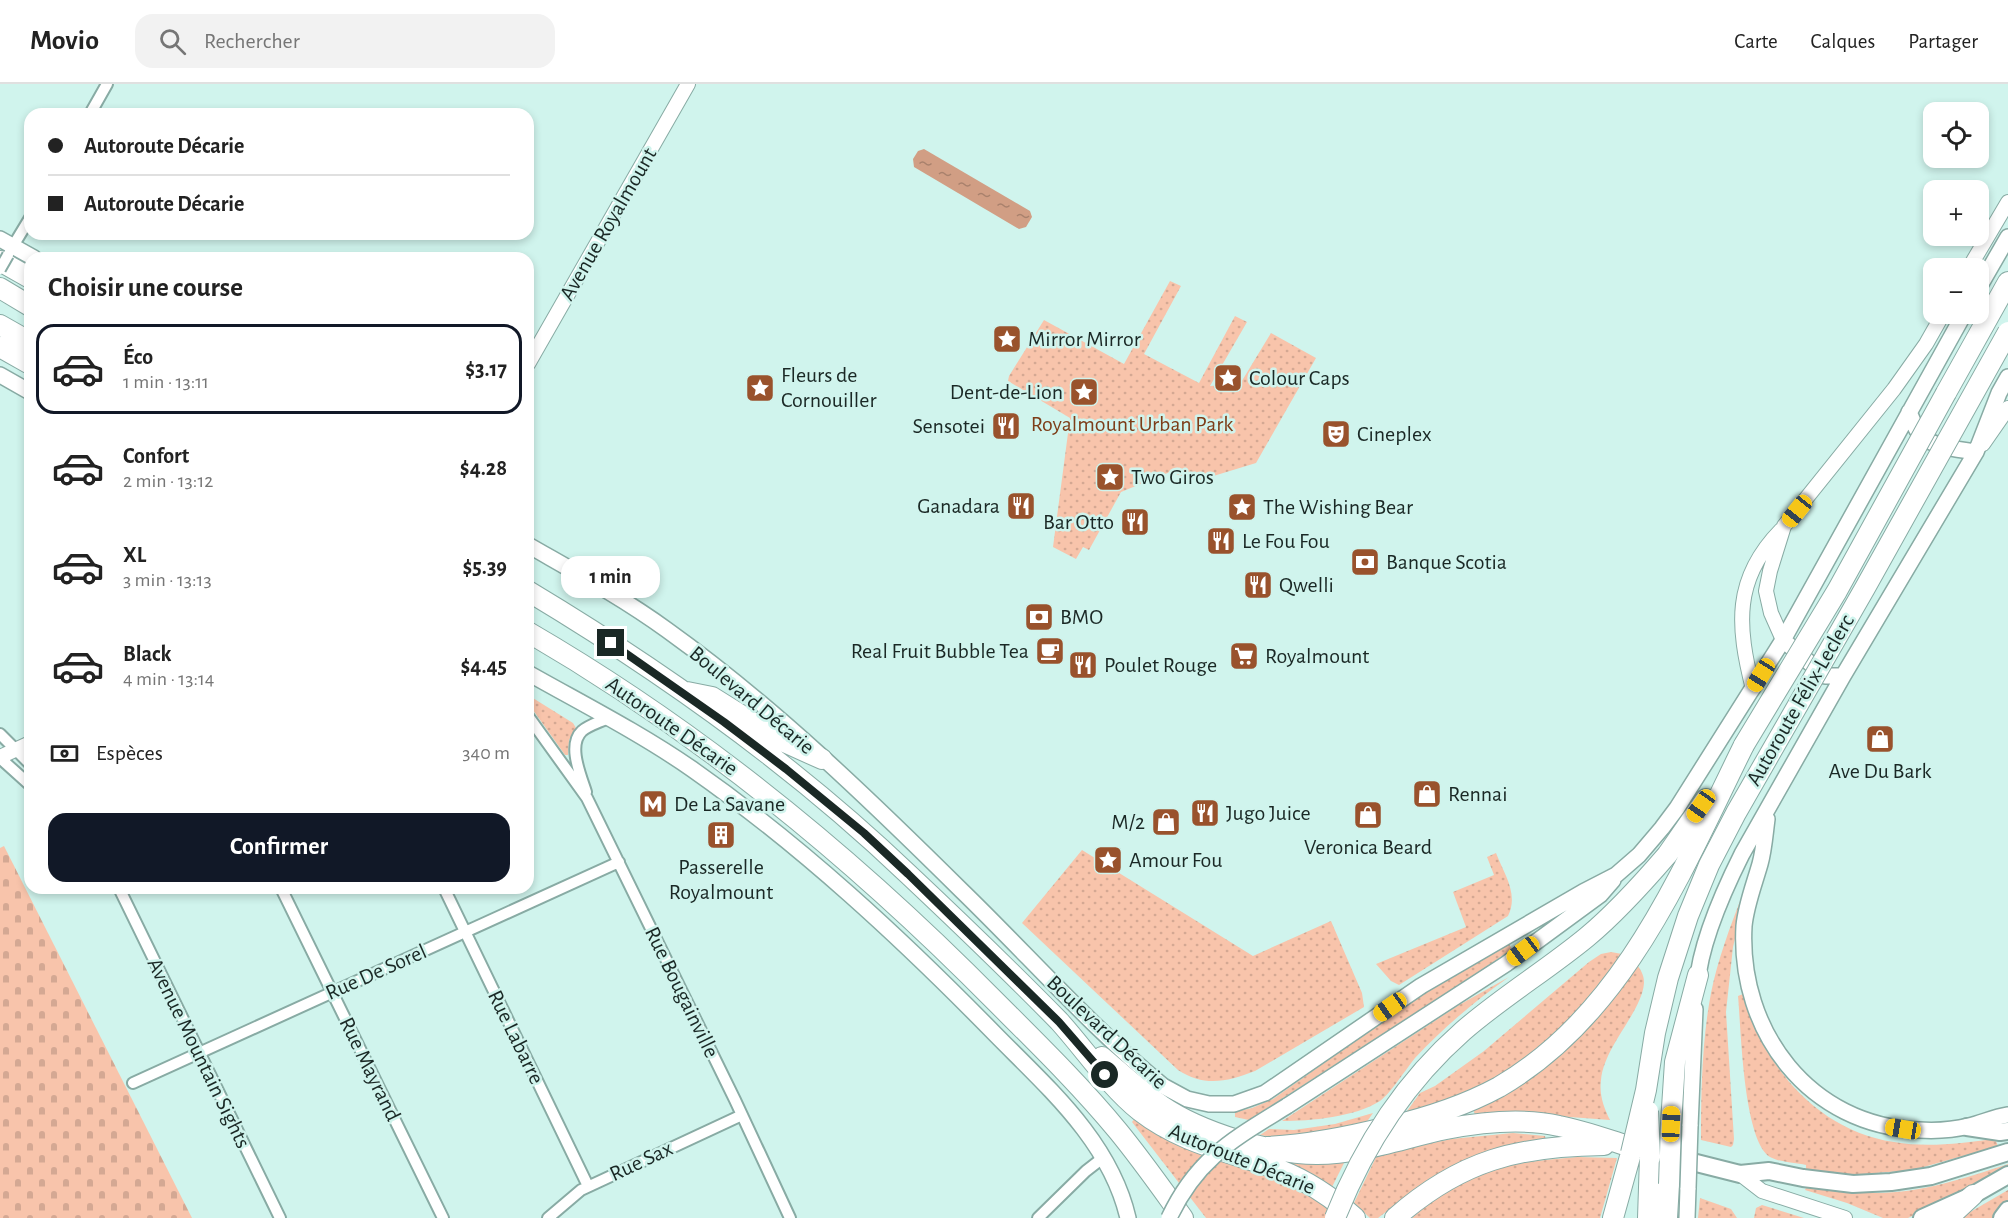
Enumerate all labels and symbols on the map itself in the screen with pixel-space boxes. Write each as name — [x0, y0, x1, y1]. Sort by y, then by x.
street label: Avenue Royalmount — [555, 144, 661, 304]
place icon: Mirror Mirror — [991, 323, 1023, 355]
place label: Mirror Mirror — [1028, 328, 1141, 350]
place icon: Colour Caps — [1212, 362, 1244, 394]
place label: Fleurs de Cornouiller — [781, 364, 877, 411]
place label: Colour Caps — [1249, 367, 1350, 389]
place icon: Fleurs de Cornouiller — [744, 372, 776, 404]
place icon: Dent-de-Lion — [1068, 376, 1100, 408]
place label: Dent-de-Lion — [950, 381, 1063, 403]
restaurant icon: Sensotei — [990, 410, 1022, 442]
park label: Royalmount Urban Park — [1031, 413, 1233, 435]
place label: Sensotei — [912, 415, 985, 437]
theatre icon: Cineplex — [1320, 418, 1352, 450]
place label: Cineplex — [1357, 423, 1432, 445]
place icon: Two Giros — [1094, 461, 1126, 493]
place label: Two Giros — [1131, 466, 1214, 488]
restaurant icon: Ganadara — [1005, 490, 1037, 522]
place icon: The Wishing Bear — [1226, 491, 1258, 523]
car — [1779, 491, 1815, 531]
place label: Ganadara — [917, 495, 1000, 517]
place label: The Wishing Bear — [1263, 496, 1413, 518]
restaurant icon: Bar Otto — [1119, 506, 1151, 538]
place label: Bar Otto — [1043, 511, 1114, 533]
restaurant icon: Le Fou Fou — [1205, 525, 1237, 557]
place label: Le Fou Fou — [1242, 530, 1330, 552]
bank icon: Banque Scotia — [1349, 546, 1381, 578]
place label: Banque Scotia — [1386, 551, 1507, 573]
callout: 1 min — [562, 556, 660, 598]
restaurant icon: Qwelli — [1242, 569, 1274, 601]
place label: Qwelli — [1279, 574, 1334, 596]
bank icon: BMO — [1023, 601, 1055, 633]
place label: BMO — [1060, 606, 1103, 628]
street label: Autoroute Félix-Leclerc — [1742, 610, 1858, 789]
route end — [597, 629, 624, 656]
cafe icon: Real Fruit Bubble Tea — [1034, 635, 1066, 667]
place label: Real Fruit Bubble Tea — [851, 640, 1029, 662]
supermarket icon: Royalmount — [1228, 640, 1260, 672]
street label: Boulevard Décarie — [685, 642, 819, 758]
place label: Royalmount — [1265, 645, 1369, 667]
restaurant icon: Poulet Rouge — [1067, 649, 1099, 681]
place label: Poulet Rouge — [1104, 654, 1217, 676]
car — [1744, 655, 1778, 695]
street label: Autoroute Décarie — [602, 672, 742, 780]
shop icon: Ave Du Bark — [1864, 723, 1896, 755]
place label: Ave Du Bark — [1828, 760, 1932, 782]
shop icon: Rennai — [1411, 778, 1443, 810]
place label: Rennai — [1448, 783, 1508, 805]
car — [1683, 786, 1719, 826]
metro station icon: De La Savane — [637, 788, 669, 820]
place label: De La Savane — [674, 793, 785, 815]
restaurant icon: Jugo Juice — [1189, 797, 1221, 829]
shop icon: Veronica Beard — [1352, 799, 1384, 831]
place label: Jugo Juice — [1226, 802, 1311, 824]
shop icon: M/2 — [1150, 806, 1182, 838]
place label: M/2 — [1111, 811, 1145, 833]
building icon: Passerelle Royalmount — [705, 819, 737, 851]
place label: Veronica Beard — [1304, 836, 1432, 858]
place icon: Amour Fou — [1092, 844, 1124, 876]
place label: Amour Fou — [1129, 849, 1222, 871]
place label: Passerelle Royalmount — [669, 856, 773, 903]
street label: Rue Bougainville — [641, 923, 723, 1061]
car — [1503, 933, 1543, 969]
street label: Rue De Sorel — [322, 940, 430, 1004]
street label: Avenue Mountain Sights — [143, 955, 255, 1151]
street label: Boulevard Décarie — [1043, 971, 1171, 1093]
street label: Rue Labarre — [484, 987, 548, 1087]
car — [1370, 989, 1410, 1025]
street label: Rue Mayrand — [335, 1014, 405, 1124]
route start — [1091, 1061, 1118, 1088]
car — [1661, 1106, 1681, 1142]
car — [1884, 1117, 1922, 1141]
street label: Autoroute Décarie — [1166, 1120, 1318, 1198]
street label: Rue Sax — [606, 1137, 676, 1185]

